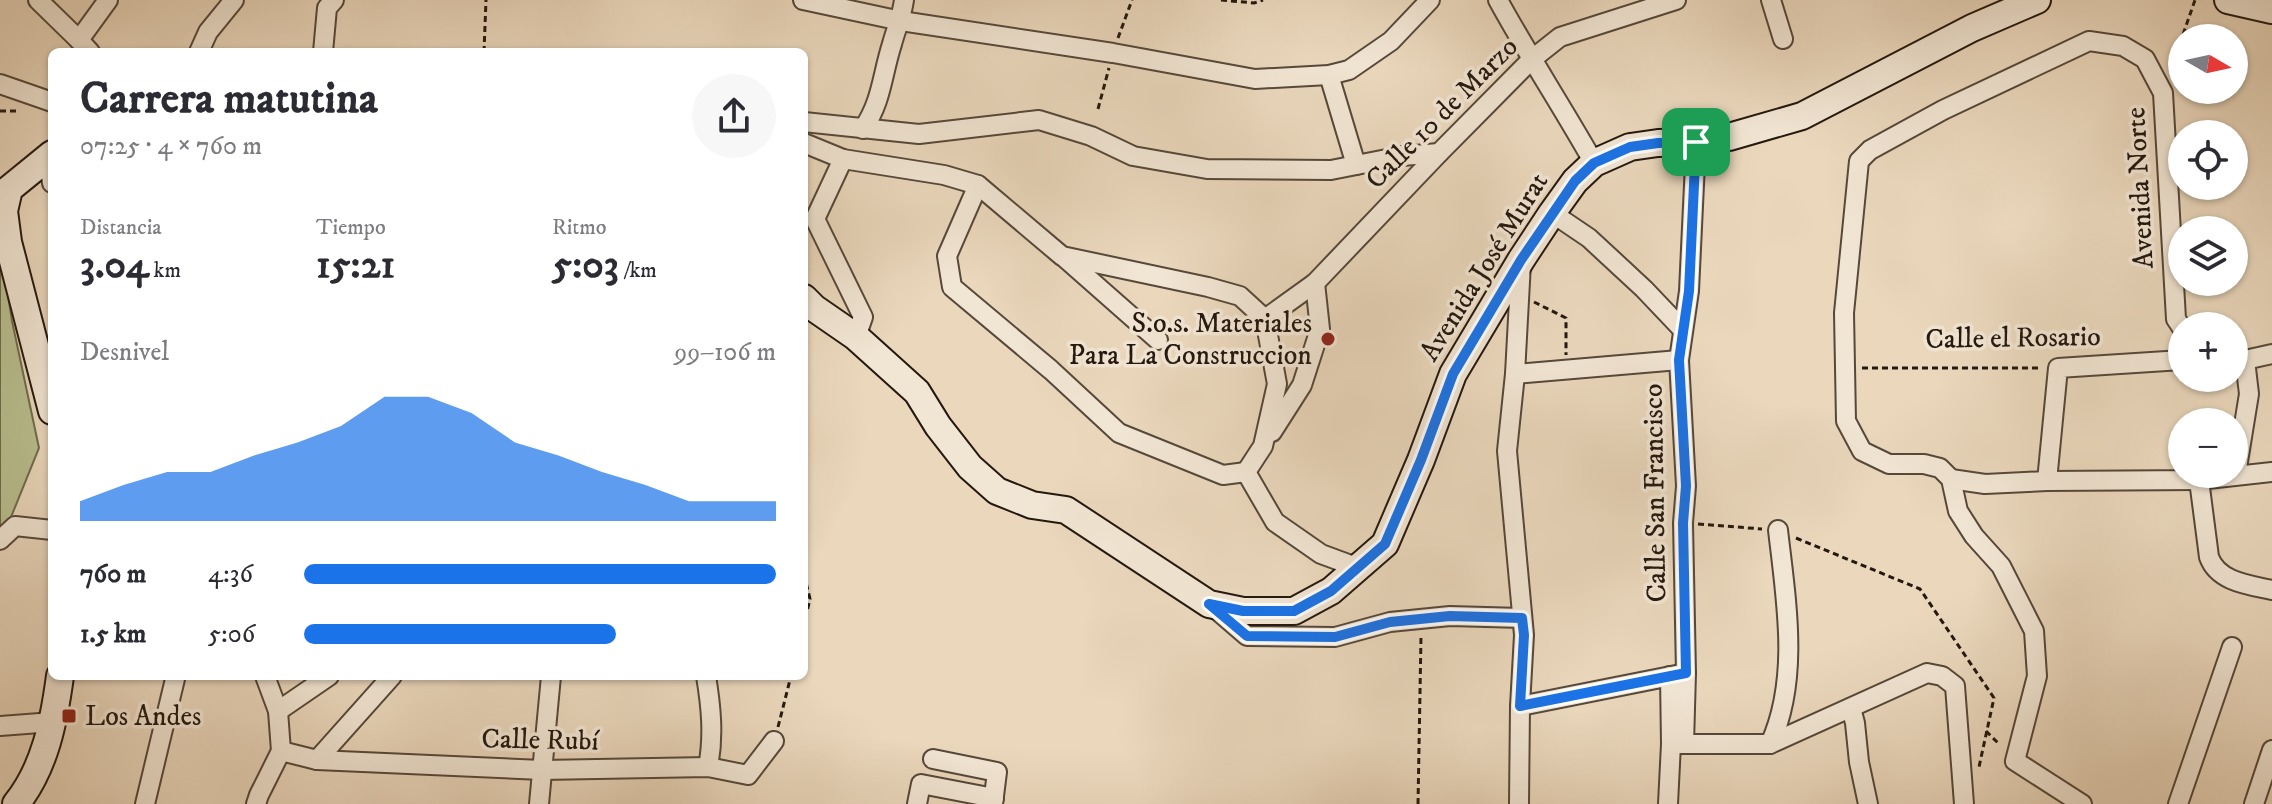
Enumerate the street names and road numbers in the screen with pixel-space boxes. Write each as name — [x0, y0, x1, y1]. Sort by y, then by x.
street label: Calle 10 de Marzo — [1358, 29, 1526, 197]
street label: Avenida Norte — [2118, 106, 2162, 270]
street label: Avenida José Murat — [1412, 166, 1556, 368]
street label: Calle el Rosario — [1925, 319, 2101, 357]
street label: Calle San Francisco — [1636, 383, 1674, 603]
street label: Calle Rubí — [481, 721, 601, 759]

